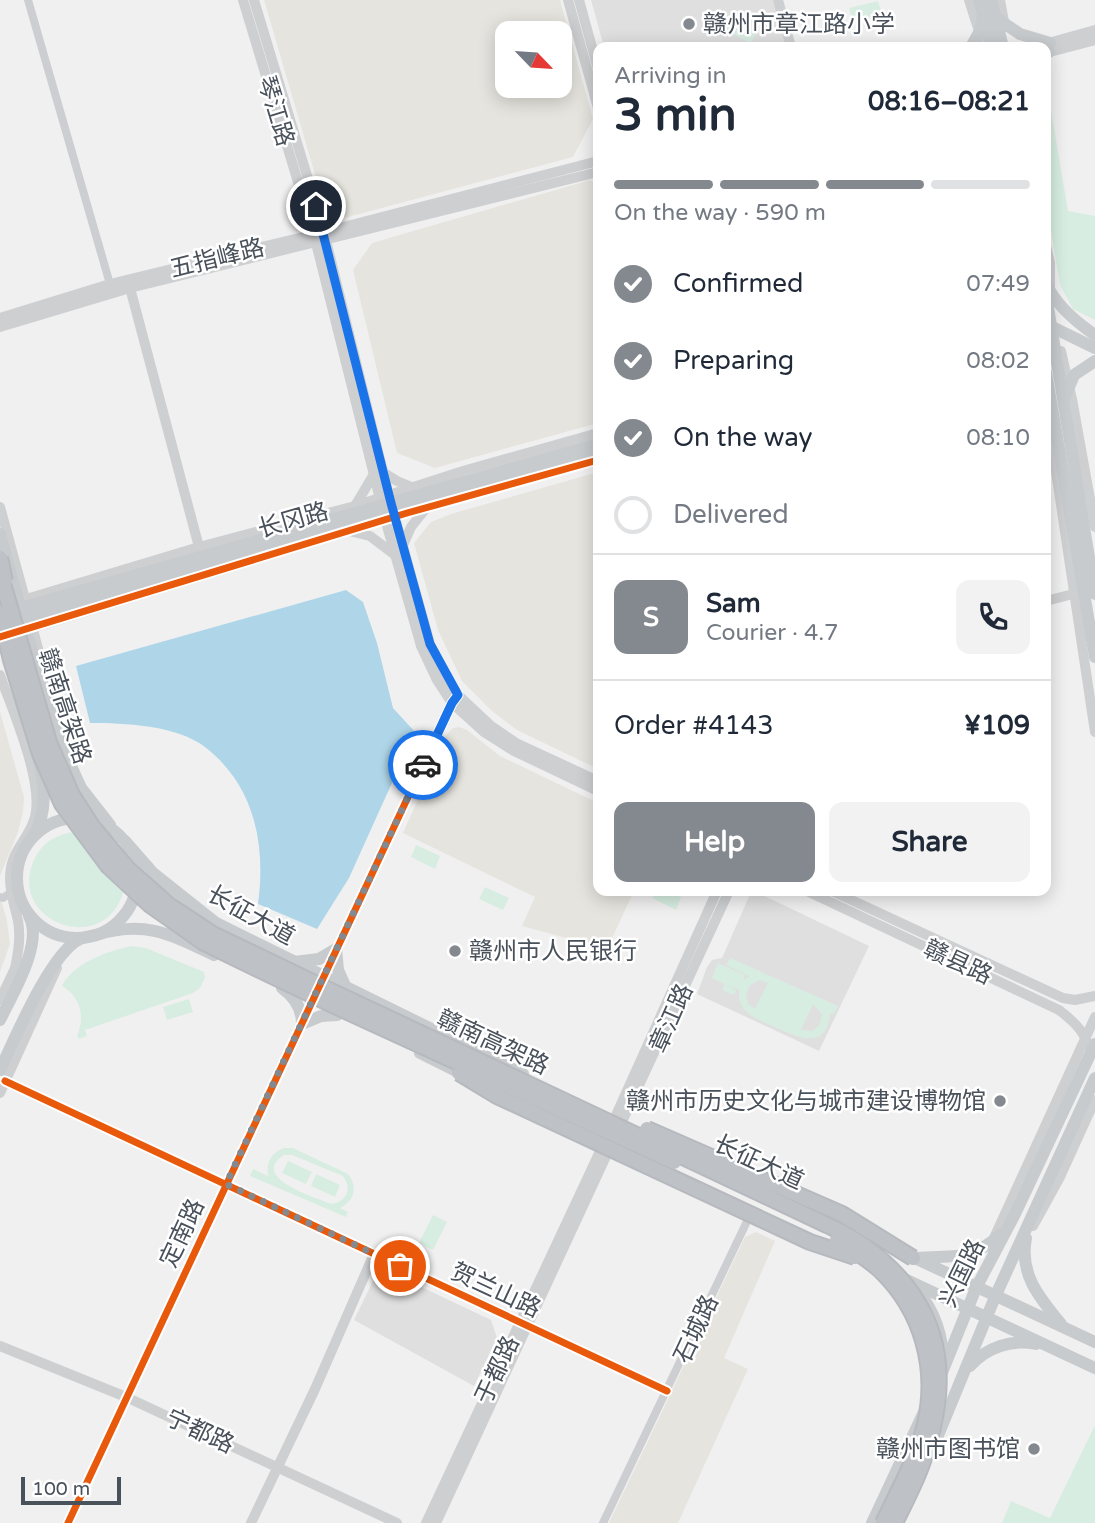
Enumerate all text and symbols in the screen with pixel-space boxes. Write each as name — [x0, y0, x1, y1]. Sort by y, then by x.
place label: 赣州市章江路小学 — [703, 10, 895, 39]
marker: 赣州市章江路小学 — [681, 16, 697, 32]
north arrow — [495, 21, 572, 98]
map controls — [495, 21, 572, 98]
text: Arriving in — [614, 62, 727, 90]
street label: 琴江路 — [251, 72, 300, 150]
text: 08:16–08:21 — [868, 86, 1030, 117]
text: 3 min — [614, 88, 737, 143]
pin — [286, 176, 346, 236]
icon: home — [297, 187, 335, 225]
text: On the way · 590 m — [614, 199, 826, 227]
street label: 五指峰路 — [167, 233, 267, 284]
icon: check — [614, 265, 652, 303]
text: Confirmed — [673, 268, 803, 299]
text: 07:49 — [966, 270, 1030, 298]
icon: check — [614, 342, 652, 380]
text: Preparing — [673, 345, 794, 376]
text: 08:02 — [966, 347, 1030, 375]
icon: check — [614, 419, 652, 457]
text: On the way — [673, 422, 813, 453]
text: 08:10 — [966, 424, 1030, 452]
street label: 长冈路 — [255, 497, 332, 544]
text: Delivered — [673, 499, 789, 530]
button: phone — [956, 580, 1030, 654]
text: Sam — [706, 588, 761, 619]
text: S — [643, 602, 659, 633]
text: Courier · 4.7 — [706, 619, 839, 647]
street label: 赣南高架路 — [32, 645, 97, 768]
text: Order #4143 — [614, 710, 774, 741]
text: ¥109 — [964, 710, 1030, 741]
courier — [388, 730, 458, 800]
icon: car — [404, 746, 442, 784]
button: Help — [614, 802, 815, 882]
button: Share — [829, 802, 1030, 882]
street label: 长征大道 — [202, 879, 300, 951]
street label: 赣县路 — [919, 934, 997, 991]
place label: 赣州市人民银行 — [469, 937, 637, 966]
marker: 赣州市人民银行 — [447, 943, 463, 959]
street label: 章江路 — [644, 979, 699, 1057]
street label: 赣南高架路 — [432, 1004, 553, 1081]
place label: 赣州市历史文化与城市建设博物馆 — [626, 1087, 986, 1116]
marker: 赣州市历史文化与城市建设博物馆 — [992, 1093, 1008, 1109]
street label: 长征大道 — [709, 1129, 808, 1196]
street label: 定南路 — [154, 1194, 211, 1272]
street label: 兴国路 — [934, 1235, 991, 1312]
pin — [370, 1236, 430, 1296]
icon: bag — [381, 1247, 419, 1285]
street label: 贺兰山路 — [446, 1257, 545, 1324]
street label: 石城路 — [668, 1290, 725, 1368]
street label: 于都路 — [469, 1331, 526, 1409]
street label: 宁都路 — [161, 1403, 239, 1460]
place label: 赣州市图书馆 — [876, 1435, 1020, 1464]
marker: 赣州市图书馆 — [1026, 1441, 1042, 1457]
scale bar — [21, 1474, 121, 1506]
text: 100 m — [32, 1478, 90, 1500]

